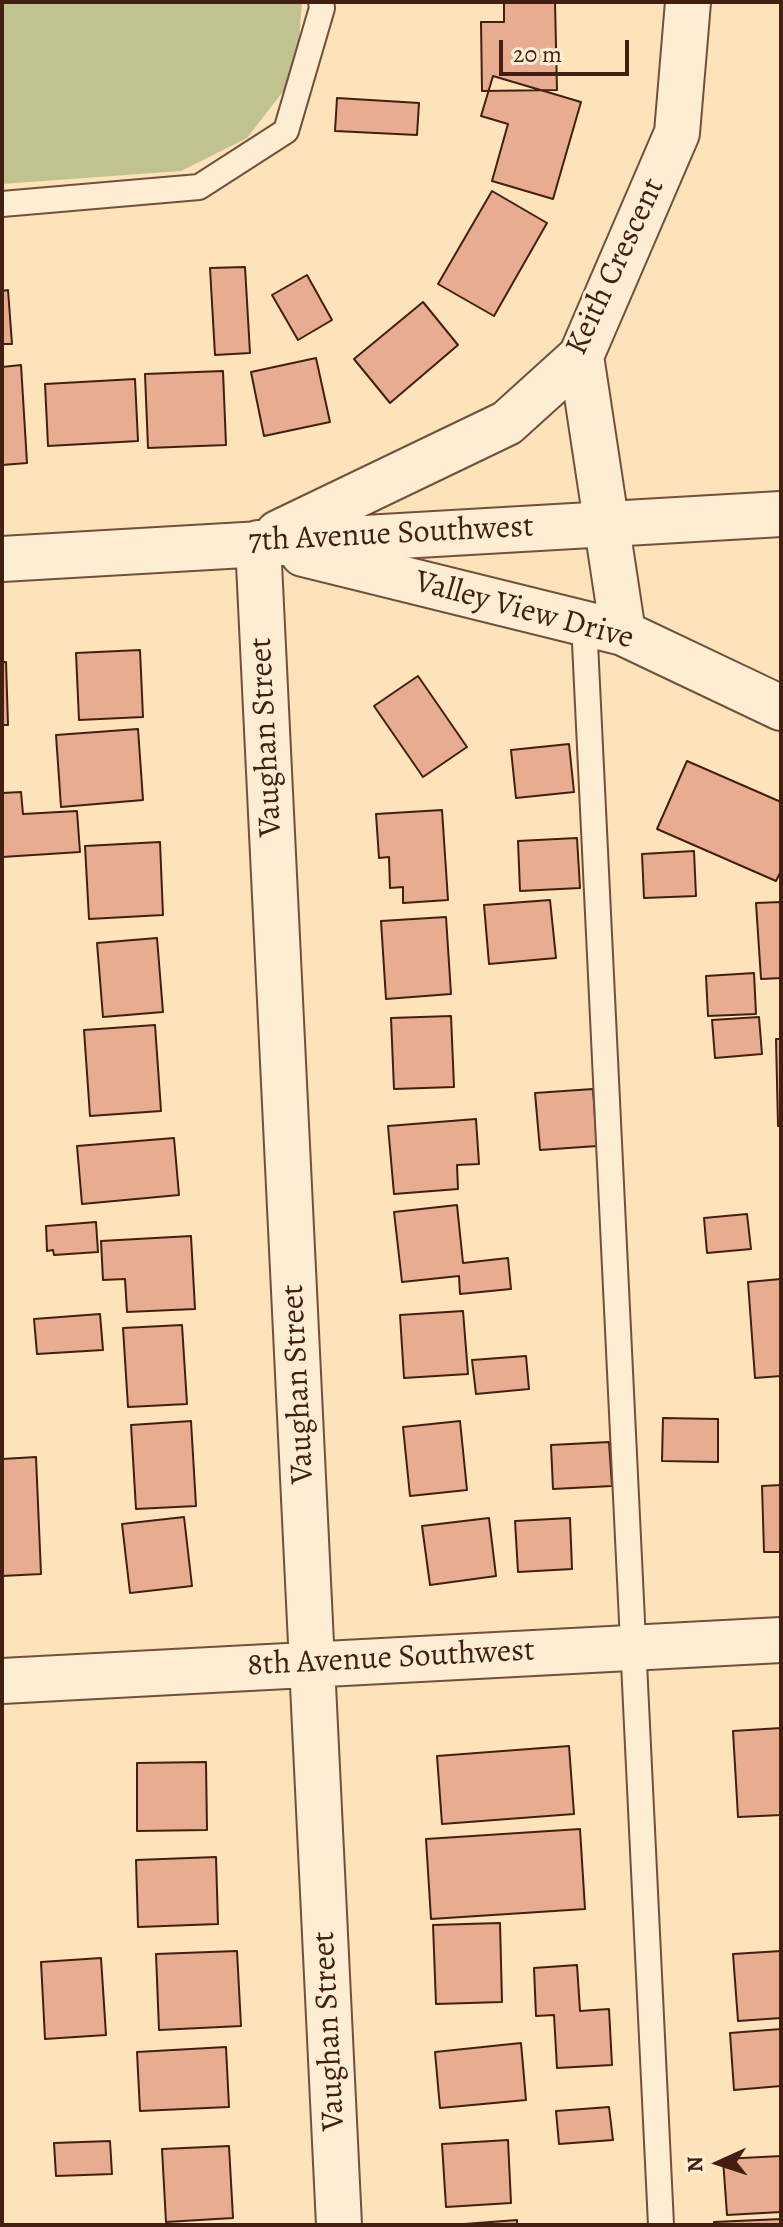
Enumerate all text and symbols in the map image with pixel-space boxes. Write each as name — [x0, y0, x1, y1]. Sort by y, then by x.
scale bar — [503, 24, 633, 74]
text: 20 m — [513, 38, 562, 70]
street label: Keith Crescent — [558, 173, 674, 361]
street label: 7th Avenue Southwest — [247, 508, 535, 562]
street label: Valley View Drive — [410, 563, 638, 659]
street label: Vaughan Street — [243, 636, 291, 838]
street label: Vaughan Street — [275, 1283, 323, 1485]
street label: 8th Avenue Southwest — [246, 1632, 536, 1686]
street label: Vaughan Street — [306, 1930, 354, 2132]
north arrow — [679, 2123, 759, 2203]
text: N — [680, 2155, 710, 2173]

